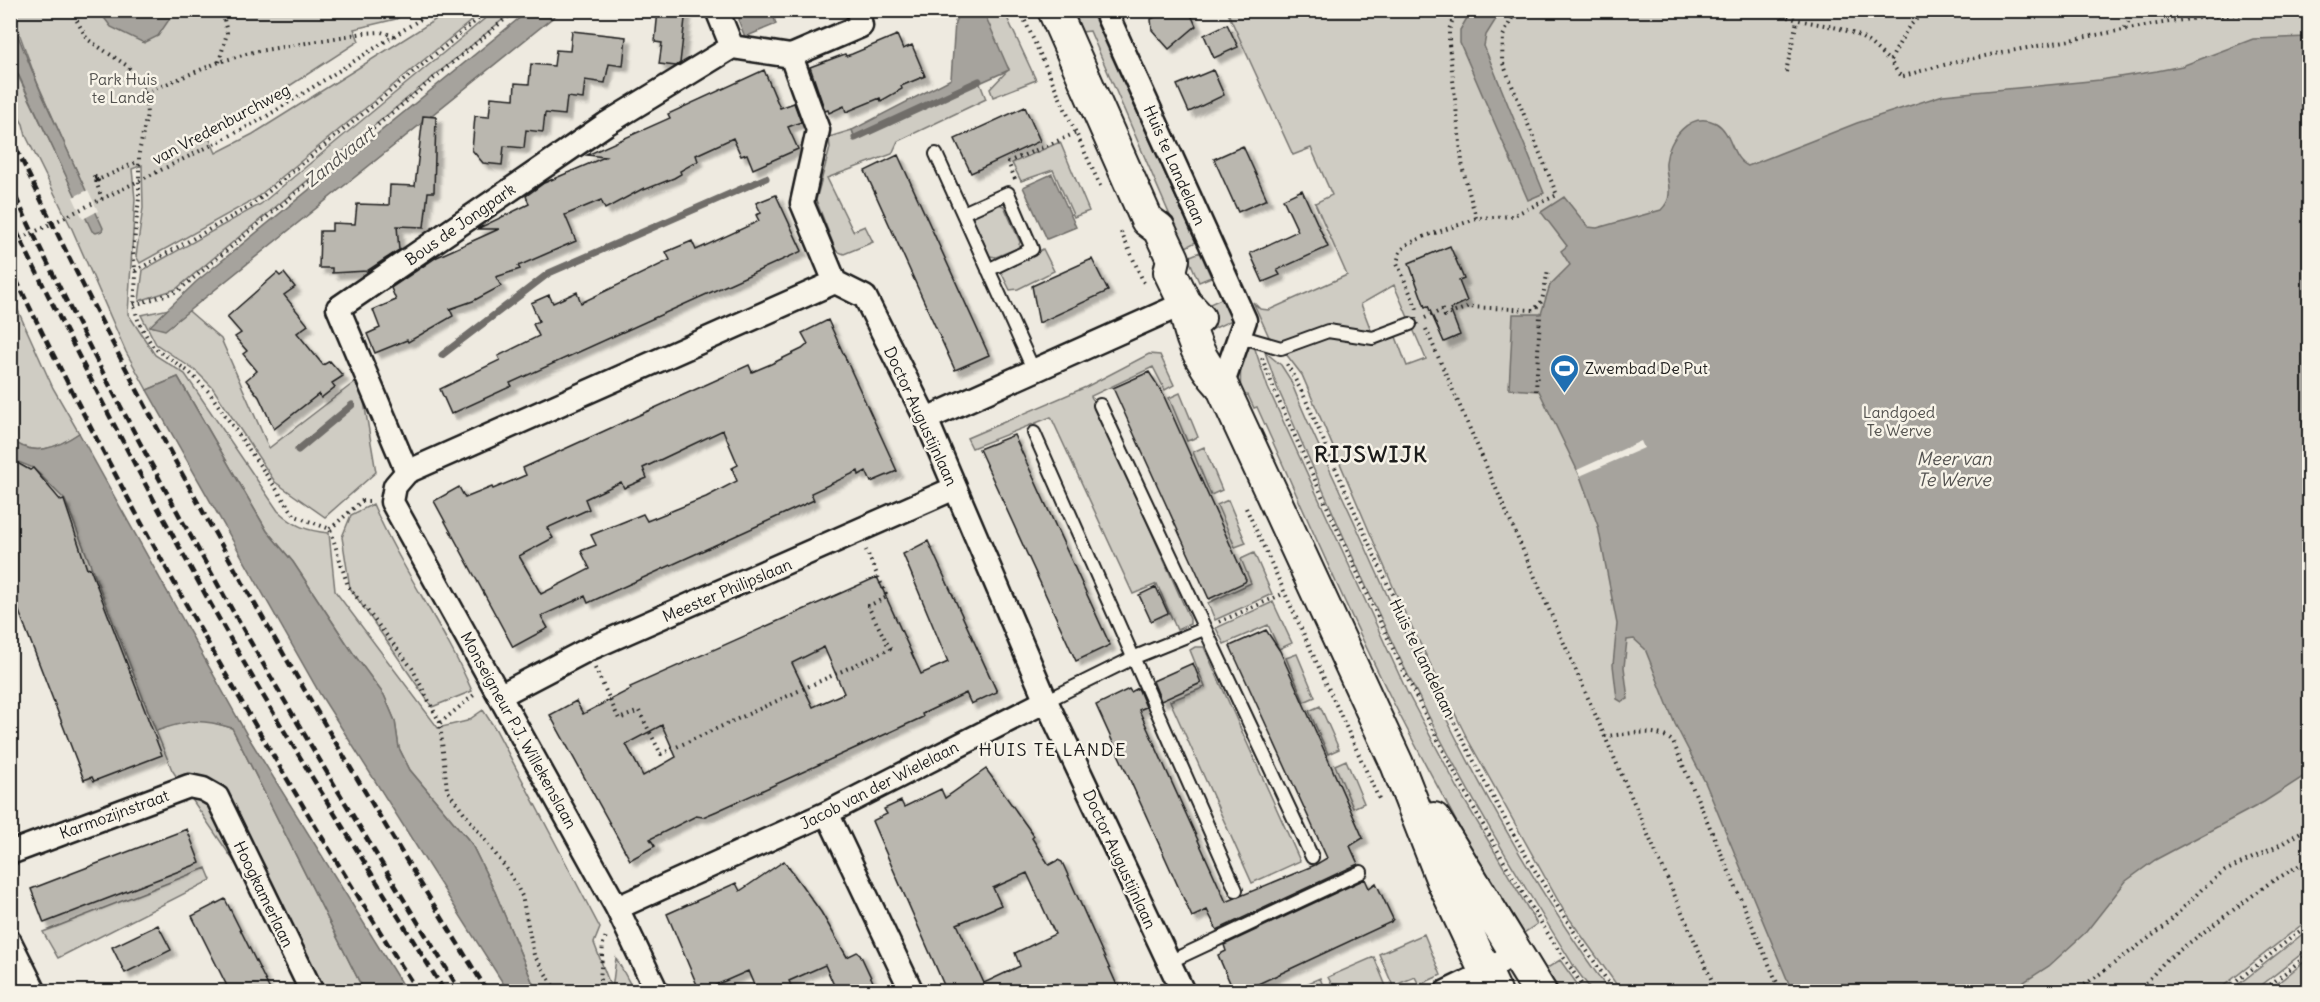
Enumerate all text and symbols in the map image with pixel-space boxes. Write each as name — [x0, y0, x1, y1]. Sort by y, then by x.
park label: Park Huis te Lande — [89, 69, 157, 107]
street label: van Vredenburchweg — [149, 79, 293, 169]
street label: Huis te Landelaan — [1140, 102, 1210, 228]
water label: Zandvaart — [300, 120, 381, 192]
street label: Bous de Jongpark — [401, 179, 519, 269]
street label: Doctor Augustijnlaan — [880, 343, 962, 489]
sports icon: Zwembad De Put — [1548, 352, 1580, 394]
place label: Zwembad De Put — [1585, 358, 1709, 378]
park label: Landgoed Te Werve — [1863, 402, 1935, 440]
district label: RIJSWIJK — [1314, 440, 1428, 468]
water label: Meer van Te Werve — [1917, 447, 1992, 491]
street label: Meester Philipslaan — [659, 554, 795, 626]
street label: Huis te Landelaan — [1386, 596, 1460, 720]
street label: Monseigneur P.J. Willekenslaan — [456, 628, 582, 832]
street label: Jacob van der Wielelaan — [797, 736, 961, 834]
district label: HUIS TE LANDE — [979, 738, 1127, 761]
street label: Karmozijnstraat — [57, 785, 172, 843]
street label: Doctor Augustijnlaan — [1079, 786, 1161, 932]
street label: Hoogkamerlaan — [230, 838, 298, 950]

